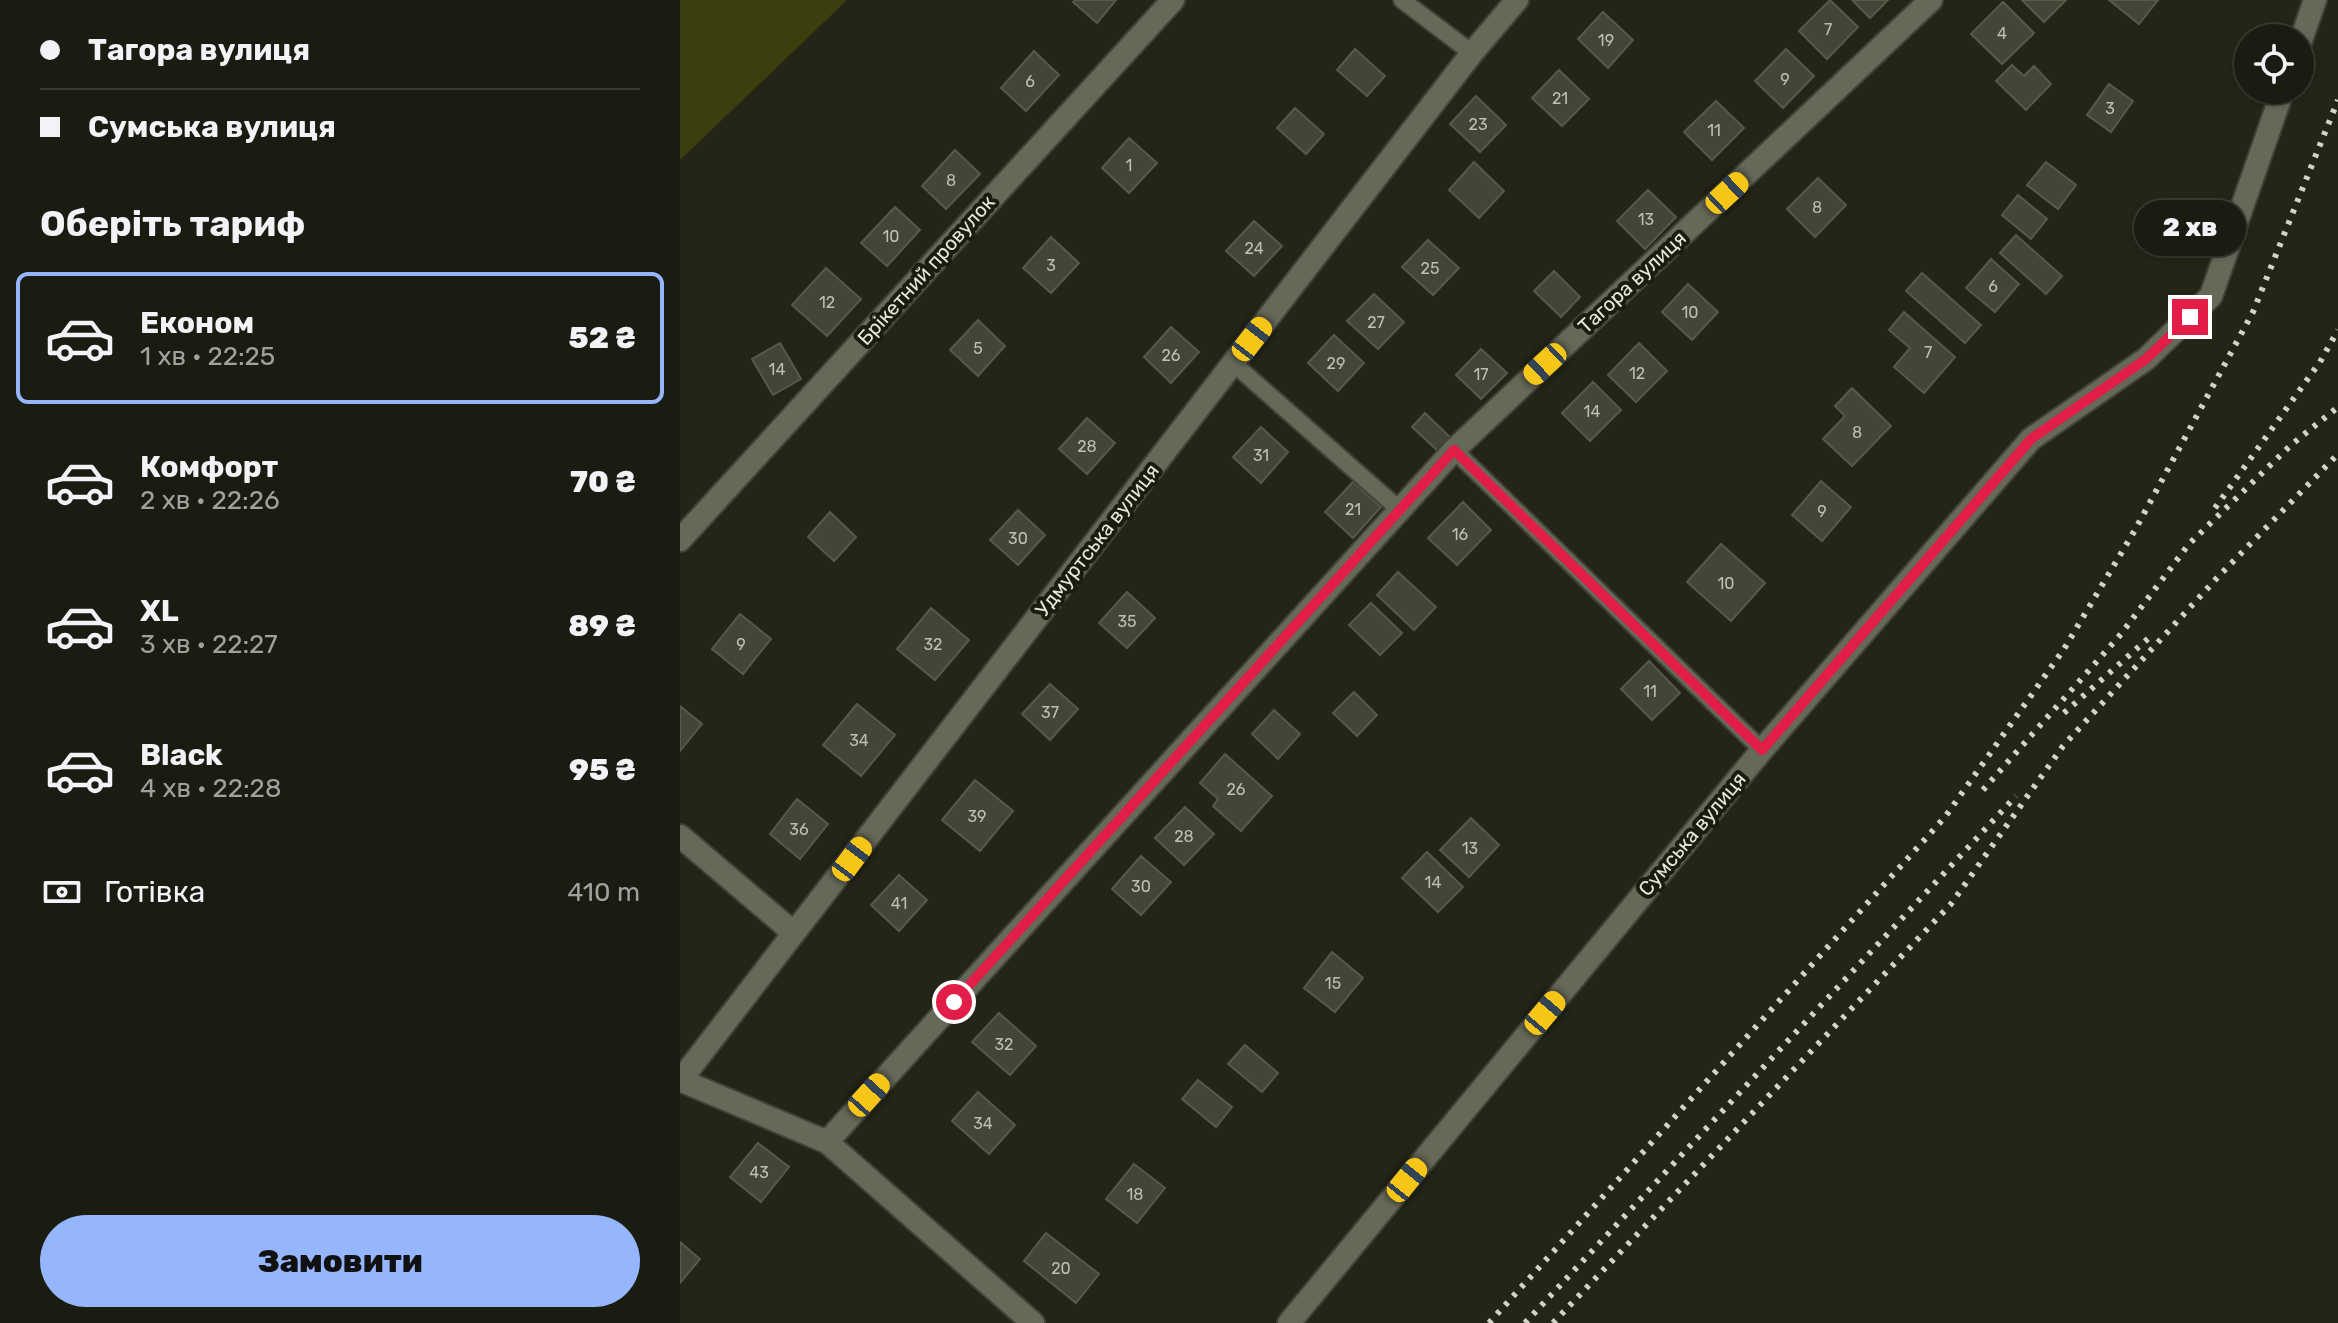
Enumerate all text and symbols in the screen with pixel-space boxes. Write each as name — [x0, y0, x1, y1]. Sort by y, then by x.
house number: 7 — [1824, 20, 1832, 39]
house number: 4 — [1997, 24, 2007, 43]
map controls — [2234, 24, 2314, 104]
button: locate — [2234, 24, 2314, 104]
house number: 19 — [1598, 31, 1614, 50]
text: Тагора вулиця — [88, 32, 310, 68]
house number: 9 — [1780, 70, 1790, 89]
house number: 6 — [1025, 72, 1035, 91]
house number: 21 — [1552, 89, 1568, 108]
house number: 3 — [2105, 99, 2115, 118]
text: Сумська вулиця — [88, 109, 336, 145]
house number: 23 — [1468, 115, 1488, 134]
house number: 11 — [1707, 121, 1721, 140]
house number: 1 — [1126, 156, 1132, 175]
car — [1701, 168, 1753, 218]
house number: 8 — [946, 171, 956, 190]
street label: Брiкетний провулок — [852, 190, 1000, 350]
house number: 8 — [1812, 198, 1822, 217]
callout: 2 хв — [2134, 201, 2246, 257]
text: Оберіть тариф — [40, 202, 305, 245]
house number: 13 — [1638, 210, 1654, 229]
text: 2 хв — [2163, 212, 2217, 243]
street label: Тагора вулиця — [1573, 226, 1691, 338]
house number: 10 — [882, 227, 900, 246]
house number: 24 — [1244, 239, 1264, 258]
house number: 3 — [1046, 256, 1056, 275]
house number: 25 — [1421, 259, 1439, 278]
house number: 6 — [1988, 277, 1998, 296]
house number: 12 — [819, 293, 835, 312]
route end — [2172, 299, 2208, 335]
icon: car — [44, 302, 116, 374]
house number: 10 — [1681, 303, 1699, 322]
text: Економ — [140, 305, 254, 341]
car — [1228, 313, 1276, 365]
house number: 27 — [1367, 313, 1385, 332]
text: 52 ₴ — [569, 320, 636, 356]
house number: 5 — [973, 339, 983, 358]
car — [1519, 339, 1571, 389]
text: 1 хв · 22:25 — [140, 341, 275, 372]
house number: 7 — [1924, 343, 1932, 362]
house number: 26 — [1161, 346, 1181, 365]
house number: 29 — [1327, 354, 1345, 373]
house number: 14 — [769, 360, 785, 379]
house number: 12 — [1629, 364, 1645, 383]
house number: 17 — [1473, 365, 1489, 384]
house number: 14 — [1584, 402, 1600, 421]
house number: 8 — [1852, 423, 1862, 442]
house number: 28 — [1077, 437, 1097, 456]
icon: car — [44, 446, 116, 518]
house number: 31 — [1253, 446, 1269, 465]
text: Комфорт — [140, 449, 278, 485]
street label: Удмуртська вулиця — [1030, 459, 1164, 621]
text: 70 ₴ — [570, 464, 636, 500]
text: 2 хв · 22:26 — [140, 485, 280, 516]
house number: 21 — [1345, 500, 1361, 519]
house number: 9 — [1817, 502, 1827, 521]
house number: 16 — [1452, 525, 1469, 544]
house number: 30 — [1008, 529, 1028, 548]
house number: 10 — [1717, 574, 1735, 593]
icon: car — [44, 590, 116, 662]
text: XL — [140, 593, 179, 629]
text: 89 ₴ — [568, 608, 636, 644]
house number: 35 — [1117, 612, 1137, 631]
text: 3 хв · 22:27 — [140, 629, 278, 660]
house number: 9 — [736, 635, 746, 654]
house number: 32 — [923, 635, 943, 654]
house number: 11 — [1643, 682, 1657, 701]
house number: 37 — [1041, 703, 1059, 722]
house number: 34 — [849, 731, 869, 750]
icon: car — [44, 734, 116, 806]
text: Black — [140, 737, 223, 773]
text: 95 ₴ — [569, 752, 636, 788]
street label: Сумська вулиця — [1633, 767, 1751, 901]
text: 4 хв · 22:28 — [140, 773, 281, 804]
house number: 26 — [1226, 780, 1246, 799]
house number: 39 — [967, 807, 987, 826]
house number: 36 — [789, 820, 809, 839]
house number: 28 — [1174, 827, 1194, 846]
car — [828, 833, 876, 885]
house number: 13 — [1462, 839, 1478, 858]
icon: cash — [40, 870, 84, 914]
house number: 14 — [1425, 873, 1441, 892]
text: Готівка — [104, 874, 205, 910]
text: 410 m — [567, 877, 640, 908]
house number: 30 — [1131, 877, 1151, 896]
house number: 41 — [891, 894, 907, 913]
house number: 15 — [1325, 974, 1341, 993]
route start — [936, 984, 972, 1020]
car — [1520, 987, 1570, 1039]
house number: 32 — [994, 1035, 1014, 1054]
car — [844, 1069, 894, 1121]
house number: 34 — [973, 1114, 993, 1133]
car — [1383, 1154, 1431, 1206]
house number: 43 — [749, 1163, 769, 1182]
house number: 18 — [1126, 1185, 1144, 1204]
button: Замовити — [40, 1215, 640, 1307]
house number: 20 — [1051, 1259, 1071, 1278]

